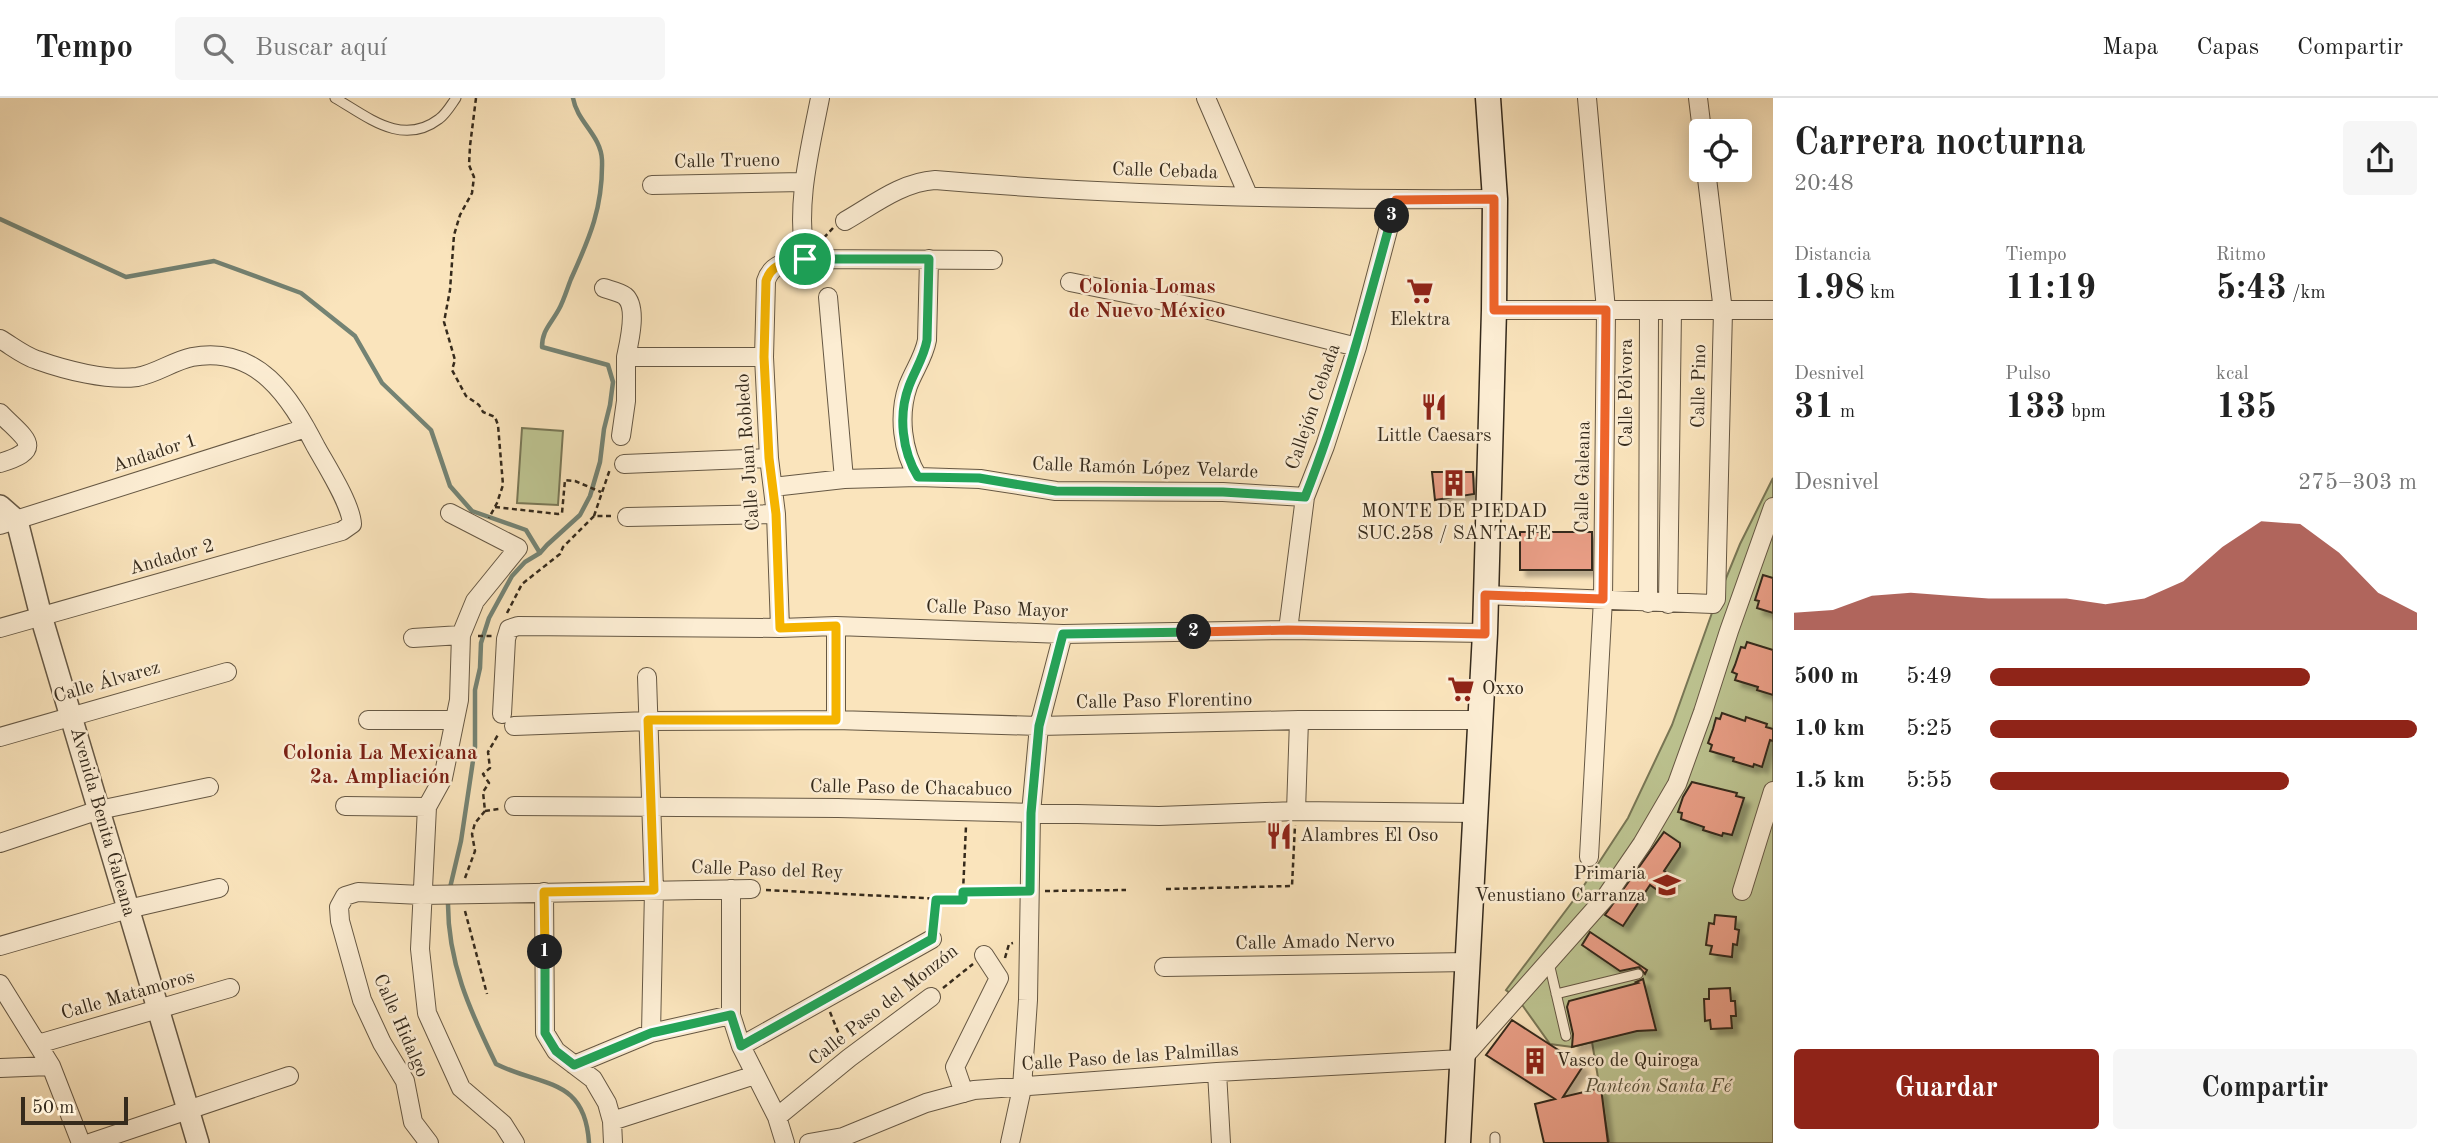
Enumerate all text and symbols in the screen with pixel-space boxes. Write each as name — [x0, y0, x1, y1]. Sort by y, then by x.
search box — [175, 17, 665, 80]
icon: search — [199, 29, 237, 67]
text: Tempo — [35, 32, 133, 65]
text: Buscar aquí — [255, 35, 387, 61]
text: Mapa — [2102, 36, 2158, 60]
text: Capas — [2196, 36, 2259, 60]
text: Compartir — [2297, 36, 2403, 60]
map controls — [1689, 119, 1752, 182]
button: locate — [1689, 119, 1752, 182]
button: share — [2343, 121, 2417, 195]
text: Carrera nocturna — [1794, 125, 2085, 163]
street label: Calle Trueno — [674, 152, 780, 172]
street label: Calle Cebada — [1112, 161, 1219, 183]
text: 20:48 — [1794, 172, 1854, 195]
pin: 3 — [1374, 198, 1410, 234]
text: 3 — [1386, 206, 1397, 225]
pin — [775, 229, 835, 289]
icon: arrive — [786, 240, 824, 278]
text: Distancia — [1794, 246, 1871, 265]
text: Tiempo — [2005, 246, 2067, 265]
text: Ritmo — [2216, 246, 2266, 265]
text: 1.98 — [1794, 271, 1865, 306]
text: 11:19 — [2005, 271, 2096, 306]
text: 5:43 — [2216, 271, 2287, 306]
supermarket icon: Elektra — [1405, 276, 1435, 306]
district label: Colonia Lomas de Nuevo México — [1068, 277, 1226, 322]
text: km — [1865, 284, 1895, 303]
text: /km — [2287, 284, 2326, 303]
place label: Elektra — [1390, 311, 1451, 330]
street label: Calle Pólvora — [1618, 338, 1637, 447]
street label: Callejón Cebada — [1284, 341, 1345, 473]
street label: Calle Pino — [1690, 344, 1710, 428]
text: Desnivel — [1794, 365, 1864, 384]
text: Pulso — [2005, 365, 2051, 384]
text: kcal — [2216, 365, 2249, 384]
street label: Calle Juan Robledo — [734, 373, 764, 531]
text: 31 — [1794, 390, 1835, 425]
text: 133 — [2005, 390, 2066, 425]
text: 135 — [2216, 390, 2277, 425]
restaurant icon: Little Caesars — [1419, 392, 1449, 422]
text: m — [1835, 403, 1855, 422]
text: bpm — [2066, 403, 2106, 422]
street label: Calle Galeana — [1574, 420, 1594, 533]
place label: Little Caesars — [1377, 427, 1491, 446]
street label: Andador 1 — [110, 431, 200, 477]
street label: Calle Ramón López Velarde — [1031, 456, 1259, 482]
building icon: MONTE DE PIEDAD SUC.258 / SANTA FE — [1439, 468, 1469, 498]
text: Desnivel — [1794, 471, 1879, 494]
text: 275–303 m — [2298, 471, 2417, 494]
place label: MONTE DE PIEDAD SUC.258 / SANTA FE — [1357, 503, 1551, 544]
street label: Andador 2 — [127, 537, 217, 579]
street label: Calle Paso Mayor — [926, 598, 1069, 622]
pin: 2 — [1176, 614, 1212, 650]
text: 2 — [1188, 622, 1199, 641]
street label: Calle Álvarez — [50, 655, 162, 707]
text: 500 m — [1794, 665, 1859, 688]
text: 5:49 — [1906, 665, 1952, 688]
supermarket icon: Oxxo — [1446, 674, 1476, 704]
place label: Oxxo — [1482, 680, 1524, 699]
street label: Calle Paso Florentino — [1076, 691, 1252, 713]
text: 1.0 km — [1794, 717, 1865, 740]
text: 5:25 — [1906, 717, 1952, 740]
street label: Avenida Benita Galeana — [66, 725, 138, 919]
district label: Colonia La Mexicana 2a. Ampliación — [282, 743, 478, 788]
text: 1.5 km — [1794, 769, 1865, 792]
text: 5:55 — [1906, 769, 1952, 792]
street label: Calle Paso de Chacabuco — [810, 778, 1012, 800]
restaurant icon: Alambres El Oso — [1264, 821, 1294, 851]
place label: Alambres El Oso — [1300, 827, 1438, 846]
street label: Calle Paso del Rey — [691, 859, 843, 883]
place label: Primaria Venustiano Carranza — [1475, 865, 1647, 906]
school or university icon: Primaria Venustiano Carranza — [1652, 870, 1682, 900]
street label: Calle Amado Nervo — [1235, 932, 1395, 954]
pin: 1 — [528, 934, 562, 970]
text: 1 — [539, 942, 550, 961]
street label: Calle Paso del Monzón — [806, 942, 962, 1070]
street label: Calle Matamoros — [59, 968, 197, 1024]
street label: Calle Hidalgo — [369, 972, 431, 1080]
street label: Calle Paso de las Palmillas — [1021, 1041, 1239, 1075]
building icon: Vasco de Quiroga — [1520, 1046, 1550, 1076]
button: Guardar — [1794, 1049, 2099, 1129]
button: Compartir — [2113, 1049, 2417, 1129]
place label: Vasco de Quiroga — [1556, 1052, 1700, 1071]
park label: Panteón Santa Fé — [1584, 1078, 1734, 1097]
scale bar — [21, 1094, 128, 1126]
text: 50 m — [32, 1099, 74, 1118]

